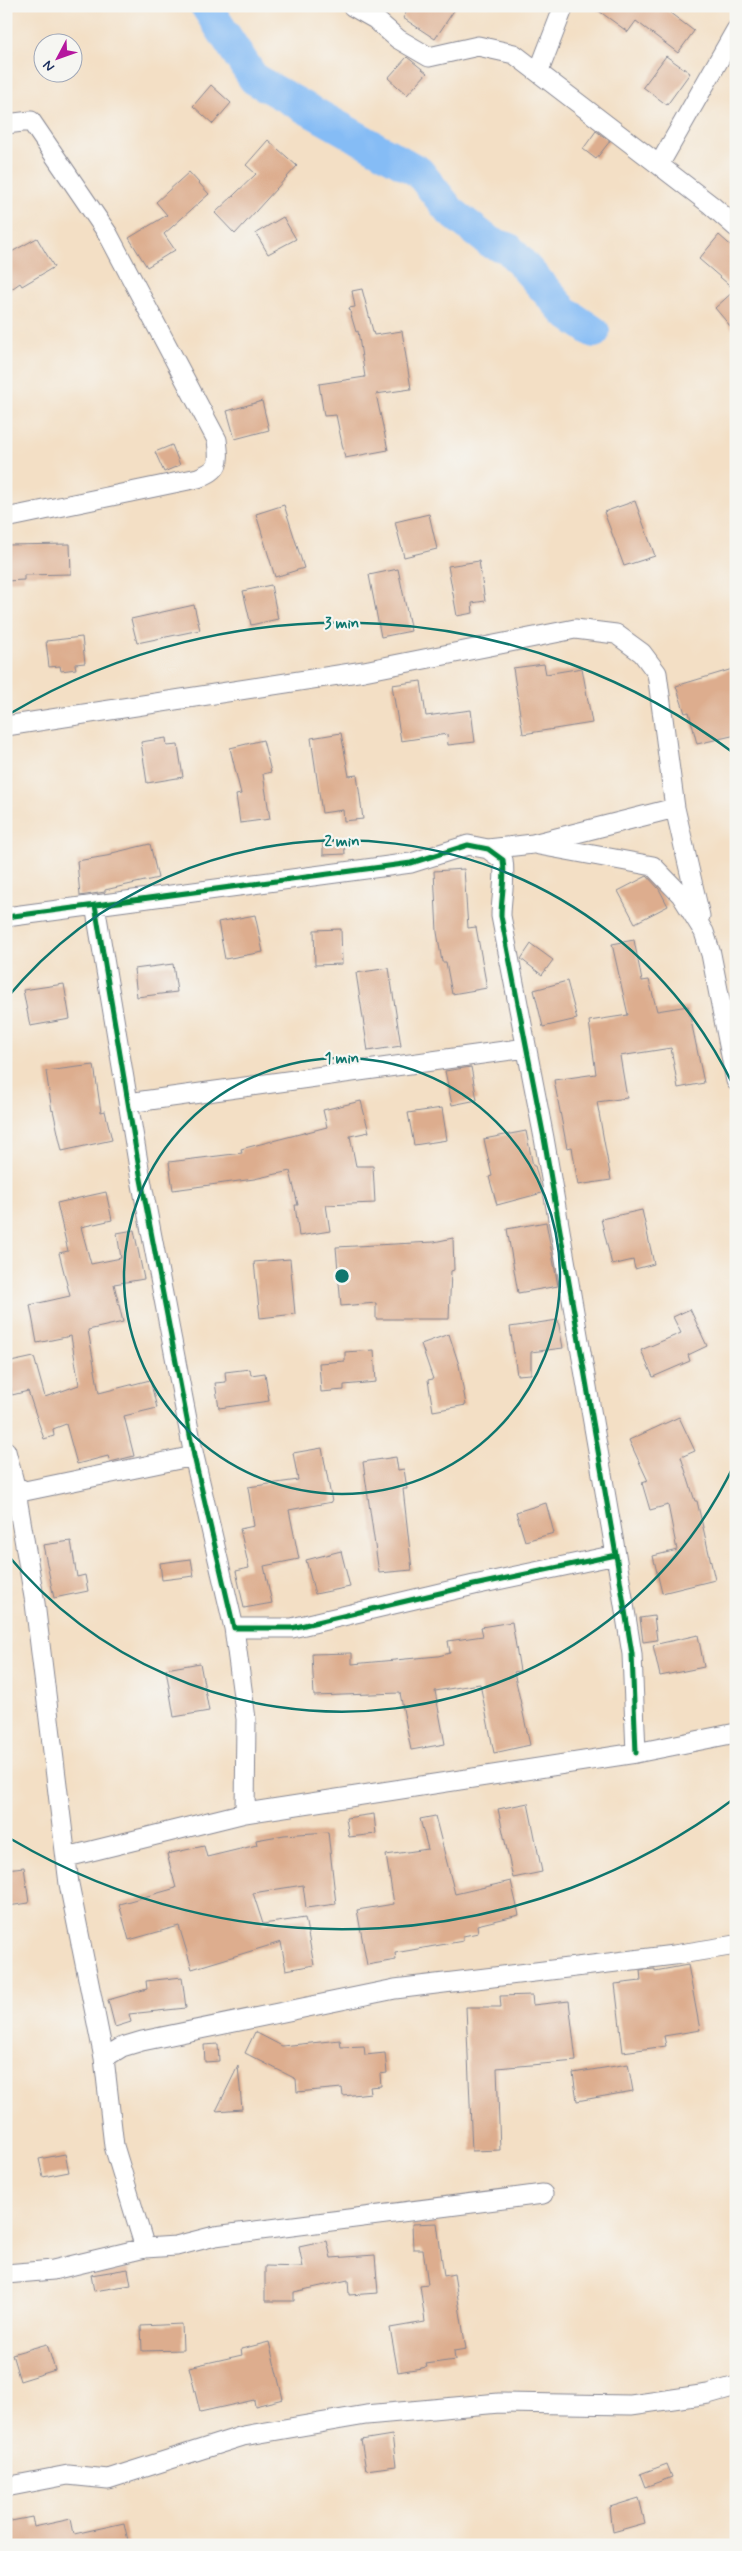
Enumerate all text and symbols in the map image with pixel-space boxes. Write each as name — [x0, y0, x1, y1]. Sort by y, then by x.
north arrow — [32, 32, 82, 82]
text: N — [39, 56, 59, 75]
text: 3 min — [325, 614, 359, 634]
text: 2 min — [324, 832, 360, 852]
text: 1 min — [325, 1049, 359, 1069]
centre of rings — [333, 1267, 351, 1285]

